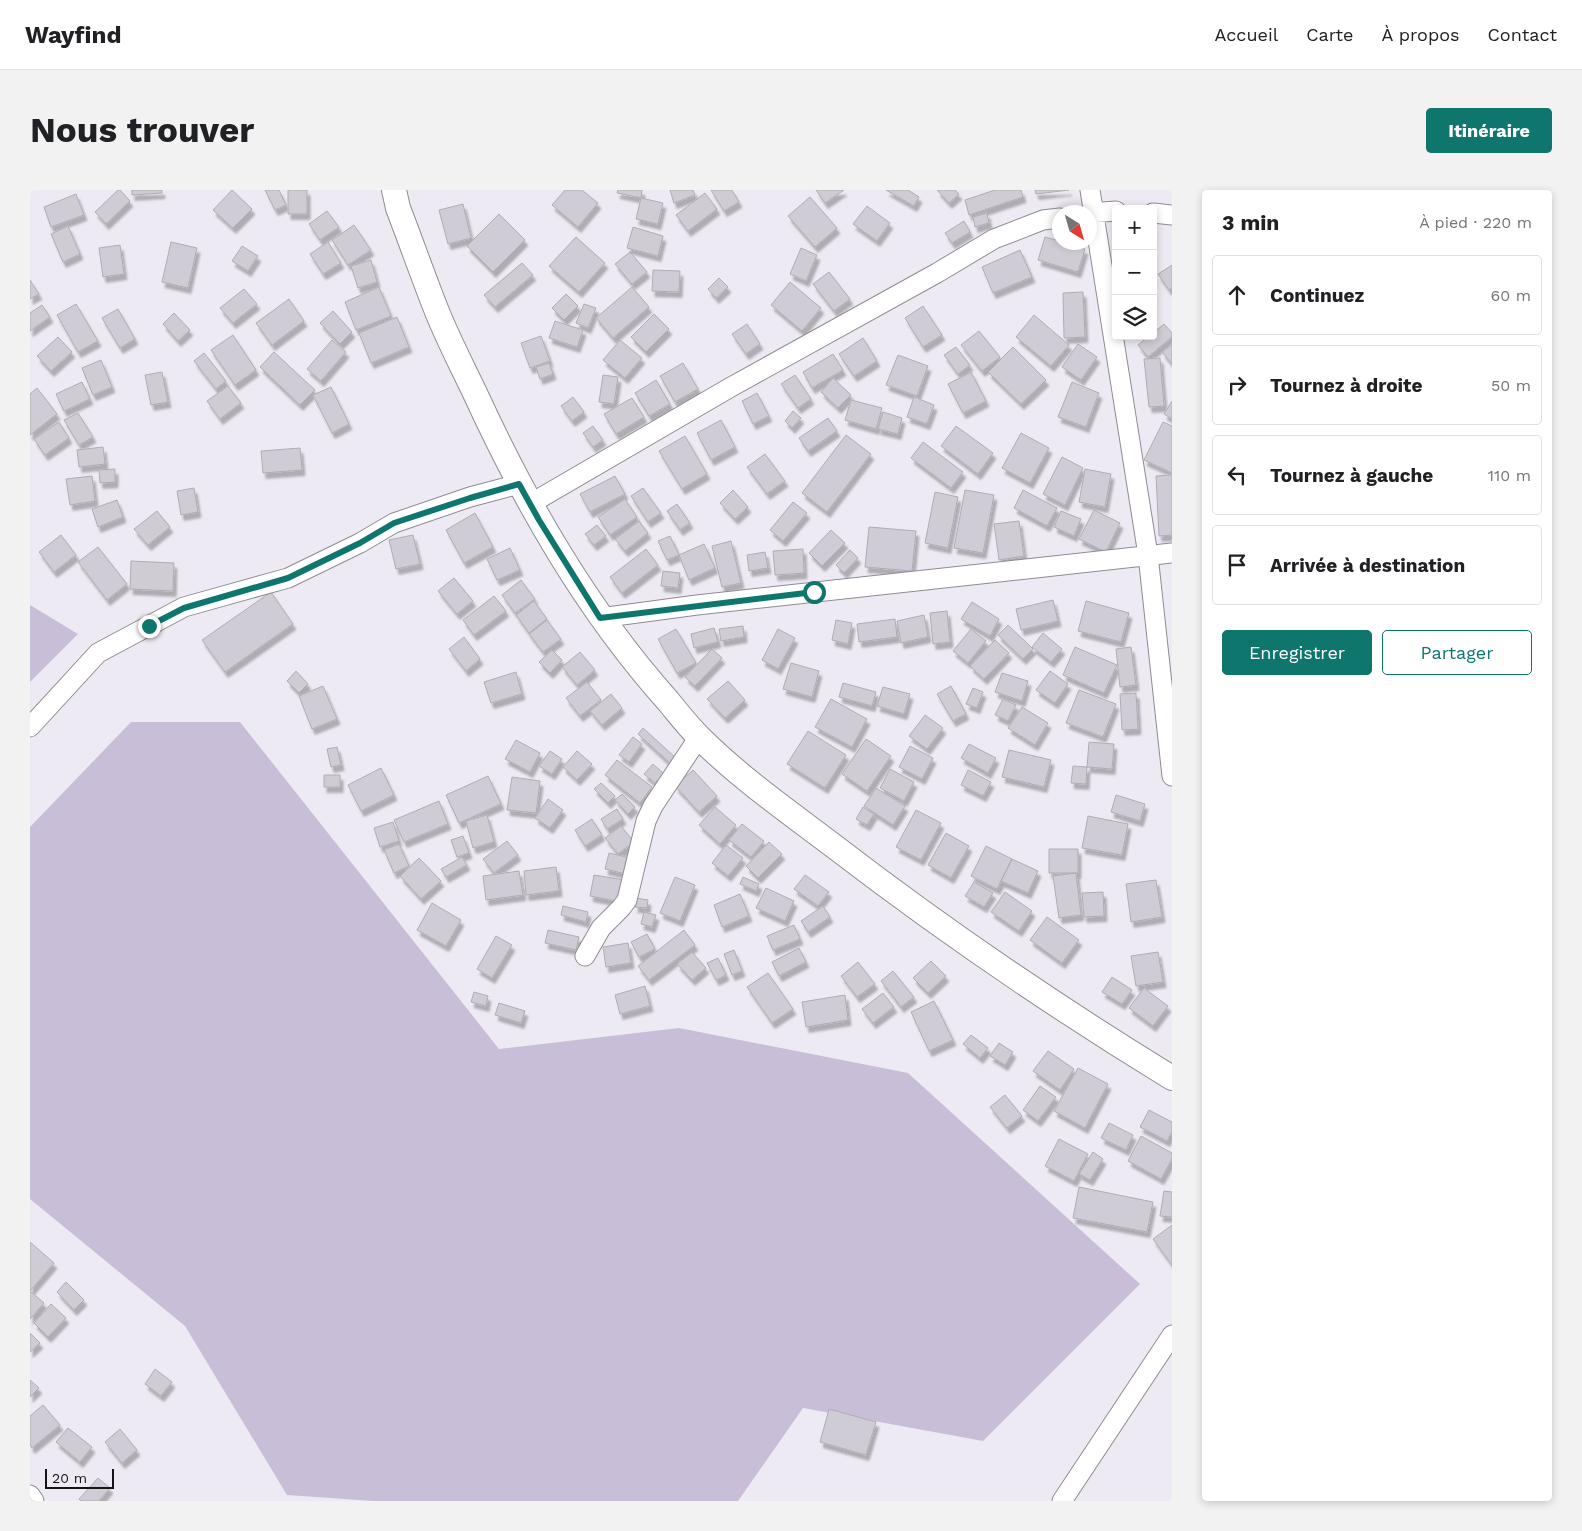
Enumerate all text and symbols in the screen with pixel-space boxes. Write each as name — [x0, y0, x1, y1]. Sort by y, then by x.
text: Wayfind — [25, 21, 121, 49]
text: Accueil — [1215, 24, 1278, 45]
text: Carte — [1306, 24, 1353, 45]
text: À propos — [1381, 24, 1459, 45]
text: Contact — [1487, 24, 1557, 45]
button: Itinéraire — [1426, 108, 1552, 153]
text: Nous trouver — [30, 109, 254, 151]
north arrow — [1052, 205, 1097, 250]
map controls — [1112, 205, 1157, 340]
button: + — [1112, 205, 1157, 250]
text: 3 min — [1222, 210, 1279, 235]
text: À pied · 220 m — [1419, 213, 1532, 232]
button: − — [1112, 250, 1157, 295]
icon: ahead — [1223, 281, 1251, 309]
text: Continuez — [1270, 284, 1364, 307]
text: 60 m — [1491, 286, 1531, 305]
button: layers — [1112, 295, 1157, 340]
icon: right — [1223, 371, 1251, 399]
text: Tournez à droite — [1270, 374, 1422, 397]
text: 50 m — [1491, 376, 1531, 395]
icon: left — [1223, 461, 1251, 489]
text: Tournez à gauche — [1270, 464, 1433, 487]
text: 110 m — [1488, 466, 1531, 485]
icon: arrive — [1223, 551, 1251, 579]
text: Arrivée à destination — [1270, 554, 1465, 577]
route start — [803, 581, 826, 604]
route end — [138, 615, 161, 638]
button: Enregistrer — [1222, 630, 1372, 675]
button: Partager — [1382, 630, 1532, 675]
scale bar — [45, 1466, 114, 1489]
text: 20 m — [52, 1470, 87, 1486]

